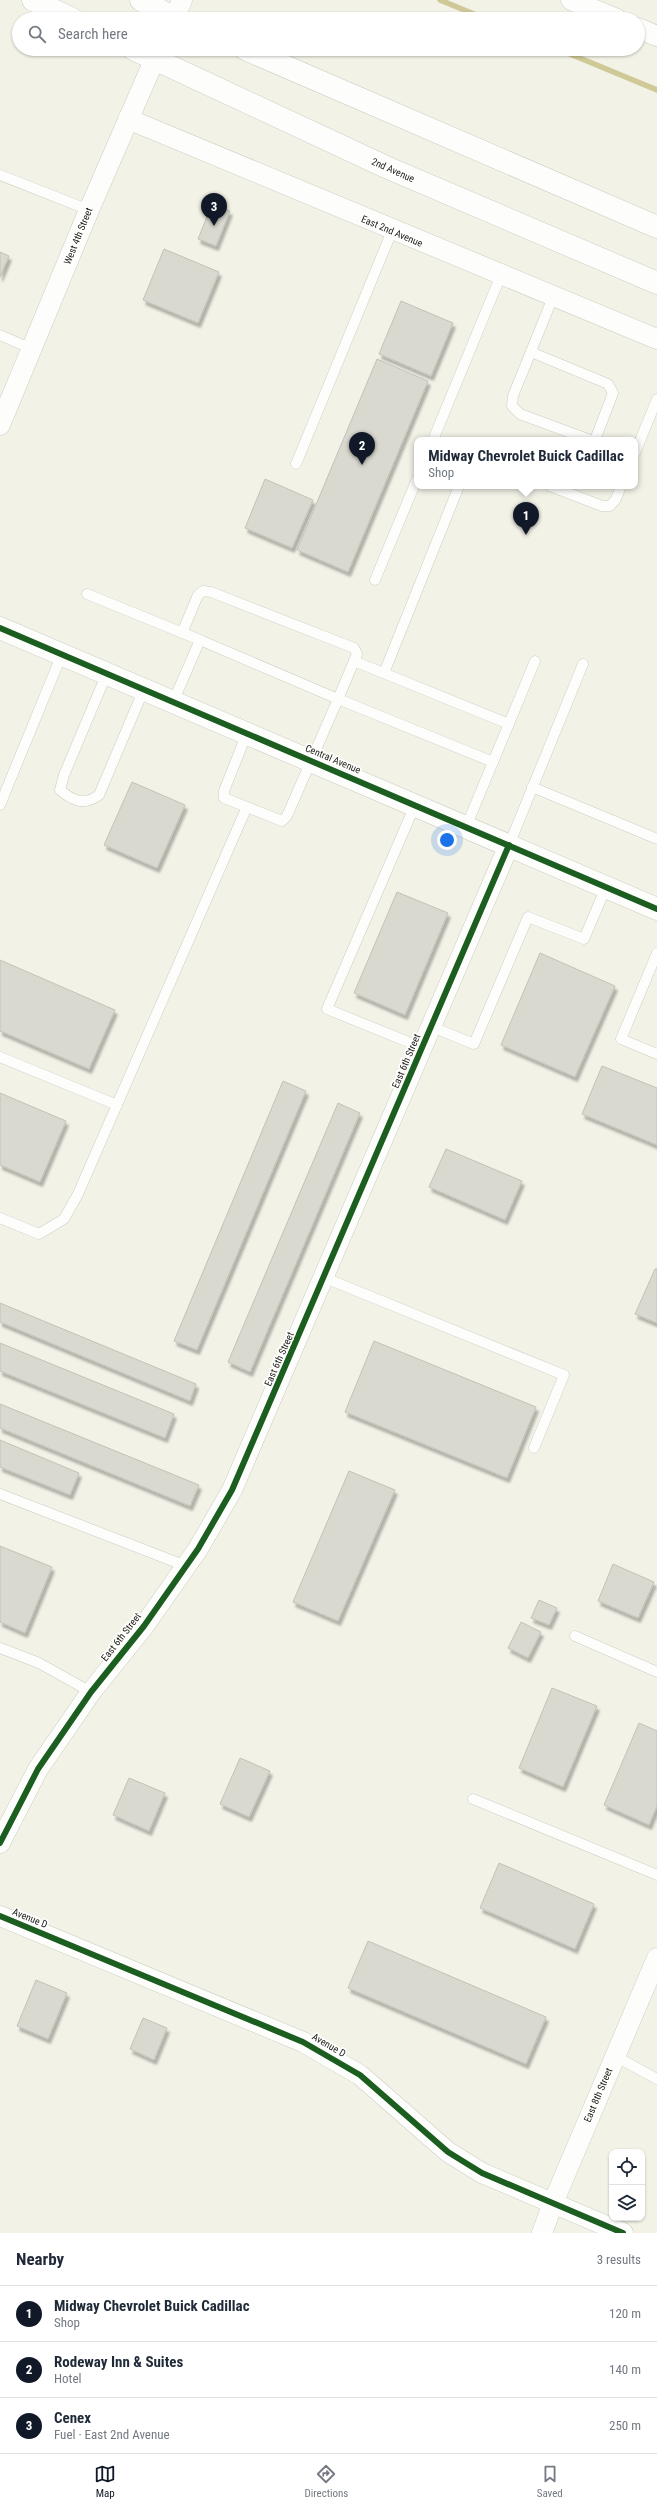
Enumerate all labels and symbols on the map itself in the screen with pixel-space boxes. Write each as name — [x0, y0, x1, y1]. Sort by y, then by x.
street label: 2nd Avenue — [370, 156, 416, 184]
pin: 3 — [201, 193, 227, 226]
street label: West 4th Street — [62, 206, 94, 266]
street label: East 2nd Avenue — [360, 213, 425, 249]
pin: 2 — [349, 432, 375, 465]
pin: 1 — [513, 502, 539, 535]
street label: Central Avenue — [304, 742, 363, 776]
your location — [437, 830, 457, 850]
street label: East 6th Street — [390, 1032, 422, 1090]
street label: East 6th Street — [262, 1330, 296, 1388]
street label: East 6th Street — [99, 1611, 143, 1663]
street label: Avenue D — [11, 1906, 49, 1930]
street label: Avenue D — [310, 2031, 348, 2059]
street label: East 8th Street — [582, 2066, 614, 2124]

